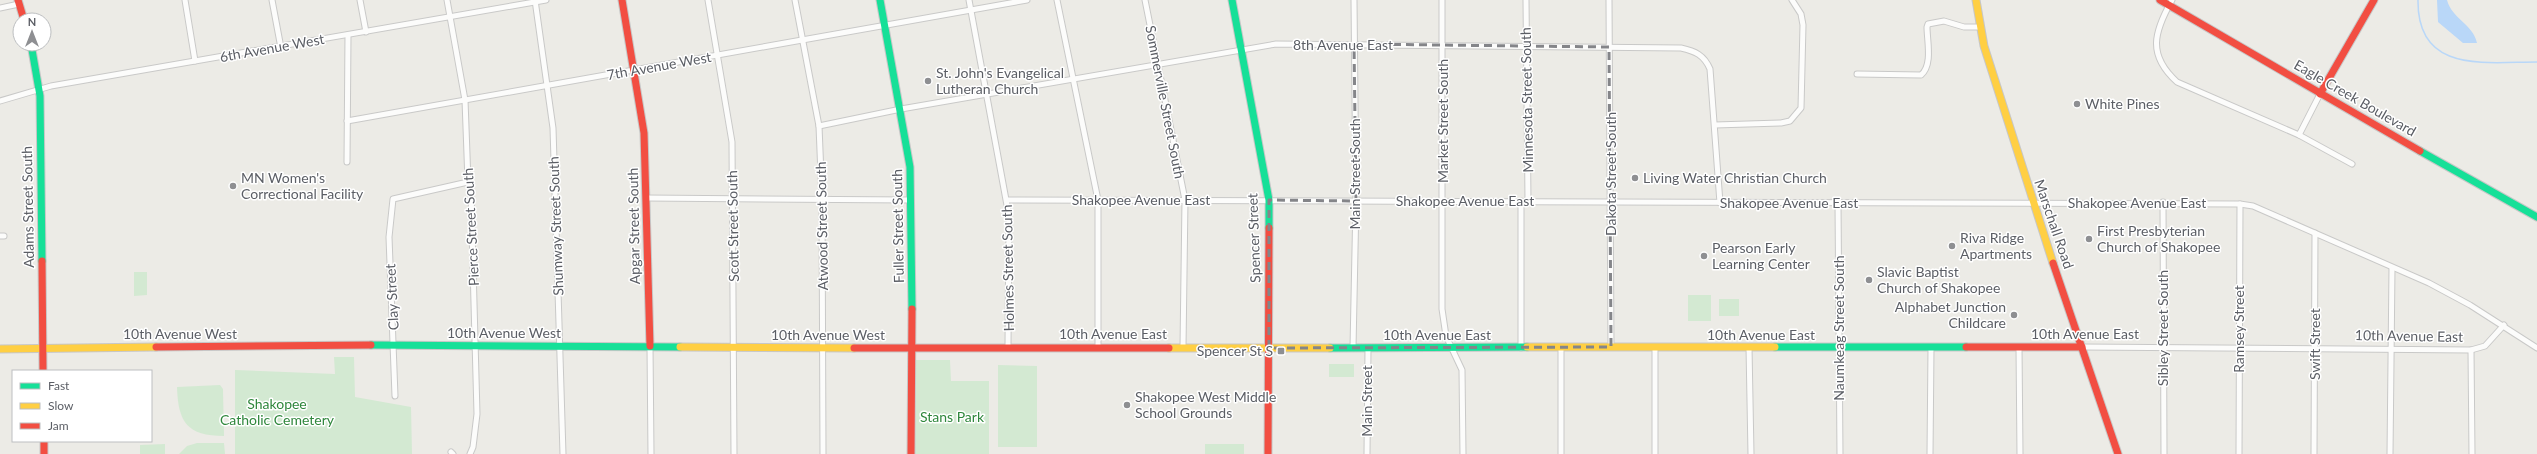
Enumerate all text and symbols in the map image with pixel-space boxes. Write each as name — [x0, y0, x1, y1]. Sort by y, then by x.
north arrow — [12, 12, 52, 52]
text: N — [28, 15, 36, 28]
street label: Sommerville Street South — [1142, 24, 1189, 180]
street label: Minnesota Street South — [1517, 27, 1536, 173]
street label: 6th Avenue West — [218, 30, 326, 65]
street label: 8th Avenue East — [1293, 36, 1393, 53]
street label: 7th Avenue West — [605, 48, 713, 83]
street label: Eagle Creek Boulevard — [2291, 56, 2419, 139]
street label: Market Street South — [1434, 59, 1451, 183]
place label: St. John's Evangelical Lutheran Church — [936, 64, 1064, 97]
marker: St. John's Evangelical Lutheran Church — [923, 76, 933, 86]
place label: White Pines — [2085, 95, 2160, 112]
marker: White Pines — [2072, 99, 2082, 109]
street label: Dakota Street South — [1602, 112, 1619, 236]
street label: Main Street South — [1346, 118, 1363, 230]
street label: Adams Street South — [18, 146, 37, 268]
street label: Shumway Street South — [545, 156, 566, 296]
street label: Atwood Street South — [812, 161, 831, 291]
street label: Pierce Street South — [459, 168, 482, 286]
street label: Apgar Street South — [624, 168, 643, 284]
place label: MN Women's Correctional Facility — [241, 169, 364, 202]
street label: Fuller Street South — [888, 169, 907, 283]
place label: Living Water Christian Church — [1643, 169, 1827, 186]
street label: Scott Street South — [723, 170, 742, 282]
marker: Living Water Christian Church — [1630, 173, 1640, 183]
street label: Marschall Road — [2031, 177, 2078, 271]
marker: MN Women's Correctional Facility — [228, 181, 238, 191]
street label: Shakopee Avenue East — [1072, 191, 1210, 208]
street label: Shakopee Avenue East — [1396, 192, 1534, 209]
street label: Spencer Street — [1243, 193, 1264, 283]
street label: Shakopee Avenue East — [1720, 194, 1858, 211]
street label: Shakopee Avenue East — [2068, 194, 2206, 211]
street label: Holmes Street South — [998, 204, 1017, 332]
place label: First Presbyterian Church of Shakopee — [2097, 222, 2220, 255]
place label: Riva Ridge Apartments — [1960, 229, 2032, 262]
marker: First Presbyterian Church of Shakopee — [2084, 234, 2094, 244]
place label: Pearson Early Learning Center — [1712, 239, 1810, 272]
marker: Riva Ridge Apartments — [1947, 241, 1957, 251]
marker: Pearson Early Learning Center — [1699, 251, 1709, 261]
street label: Naumkeag Street South — [1830, 255, 1847, 401]
street label: Clay Street — [381, 263, 402, 331]
place label: Slavic Baptist Church of Shakopee — [1877, 263, 2000, 296]
street label: Sibley Street South — [2154, 270, 2171, 386]
marker: Slavic Baptist Church of Shakopee — [1864, 275, 1874, 285]
street label: Ramsey Street — [2230, 285, 2247, 373]
place label: Alphabet Junction Childcare — [1895, 298, 2006, 331]
street label: Swift Street — [2306, 308, 2323, 380]
marker: Alphabet Junction Childcare — [2009, 310, 2019, 320]
street label: 10th Avenue West — [447, 324, 561, 341]
street label: 10th Avenue West — [123, 325, 237, 342]
street label: 10th Avenue East — [1059, 325, 1167, 342]
street label: 10th Avenue East — [2031, 325, 2139, 342]
street label: 10th Avenue West — [771, 326, 885, 343]
street label: 10th Avenue East — [1383, 326, 1491, 343]
street label: 10th Avenue East — [1707, 326, 1815, 343]
street label: 10th Avenue East — [2355, 326, 2463, 345]
place label: Spencer St S — [1197, 342, 1273, 359]
marker: Spencer St S — [1276, 346, 1286, 356]
street label: Main Street — [1358, 365, 1375, 437]
legend — [12, 370, 152, 442]
text: Fast — [48, 378, 70, 393]
place label: Shakopee West Middle School Grounds — [1135, 388, 1276, 421]
park label: Shakopee Catholic Cemetery — [220, 395, 335, 428]
text: Slow — [48, 398, 74, 413]
marker: Shakopee West Middle School Grounds — [1122, 400, 1132, 410]
park label: Stans Park — [920, 408, 985, 425]
text: Jam — [48, 418, 69, 433]

